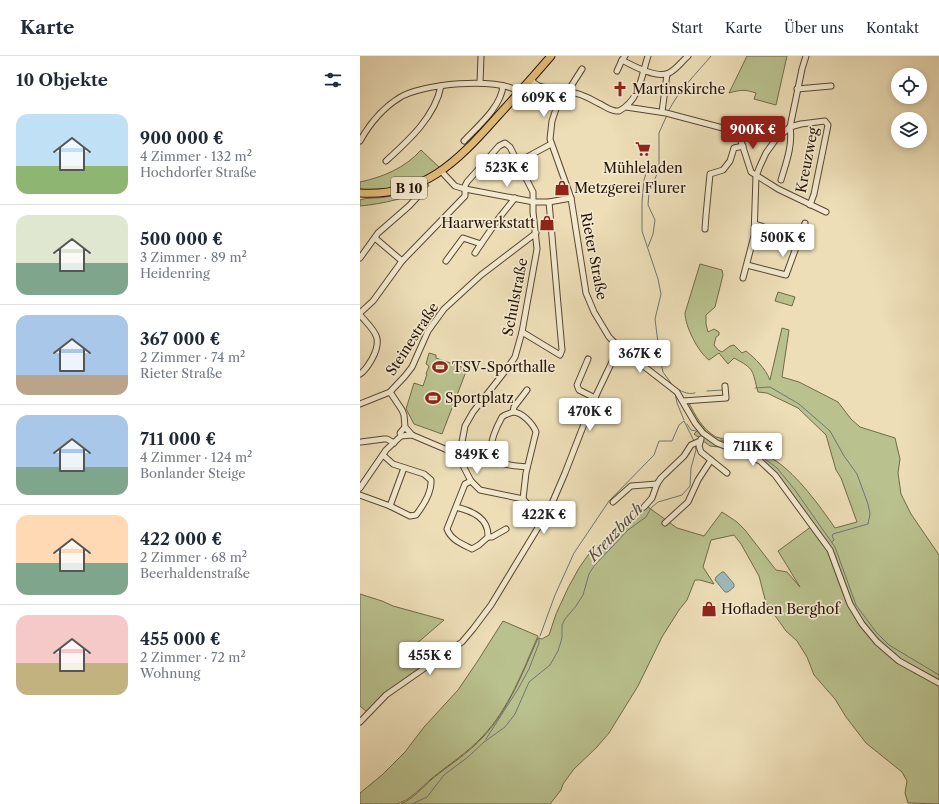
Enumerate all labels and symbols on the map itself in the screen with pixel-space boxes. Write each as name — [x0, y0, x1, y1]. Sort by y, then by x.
church icon: Martinskirche — [611, 80, 629, 98]
place label: Martinskirche — [632, 80, 726, 98]
pin: 609K € — [511, 84, 577, 118]
pin: 900K € — [720, 116, 786, 150]
street label: Kreuzweg — [792, 125, 822, 194]
supermarket icon: Mühleladen — [634, 140, 652, 158]
pin: 523K € — [474, 154, 540, 188]
place label: Mühleladen — [603, 159, 683, 177]
road number: B 10 — [391, 177, 427, 199]
shop icon: Metzgerei Flurer — [553, 179, 571, 197]
place label: Metzgerei Flurer — [574, 179, 686, 197]
street label: Rieter Straße — [577, 211, 611, 301]
place label: Haarwerkstatt — [441, 214, 535, 232]
shop icon: Haarwerkstatt — [538, 214, 556, 232]
pin: 500K € — [750, 224, 816, 258]
street label: Schulstraße — [499, 256, 531, 338]
street label: Steinestraße — [382, 299, 442, 379]
pin: 367K € — [607, 340, 673, 374]
sports icon: TSV-Sporthalle — [431, 358, 449, 376]
place label: TSV-Sporthalle — [452, 358, 556, 376]
sports icon: Sportplatz — [424, 389, 442, 407]
place label: Sportplatz — [445, 389, 514, 407]
pin: 470K € — [557, 398, 623, 432]
pin: 711K € — [720, 433, 786, 467]
pin: 849K € — [444, 441, 510, 475]
water label: Kreuzbach — [583, 499, 647, 566]
pin: 422K € — [511, 501, 577, 535]
shop icon: Hofladen Berghof — [700, 600, 718, 618]
place label: Hofladen Berghof — [721, 600, 841, 618]
pin: 455K € — [397, 642, 463, 676]

